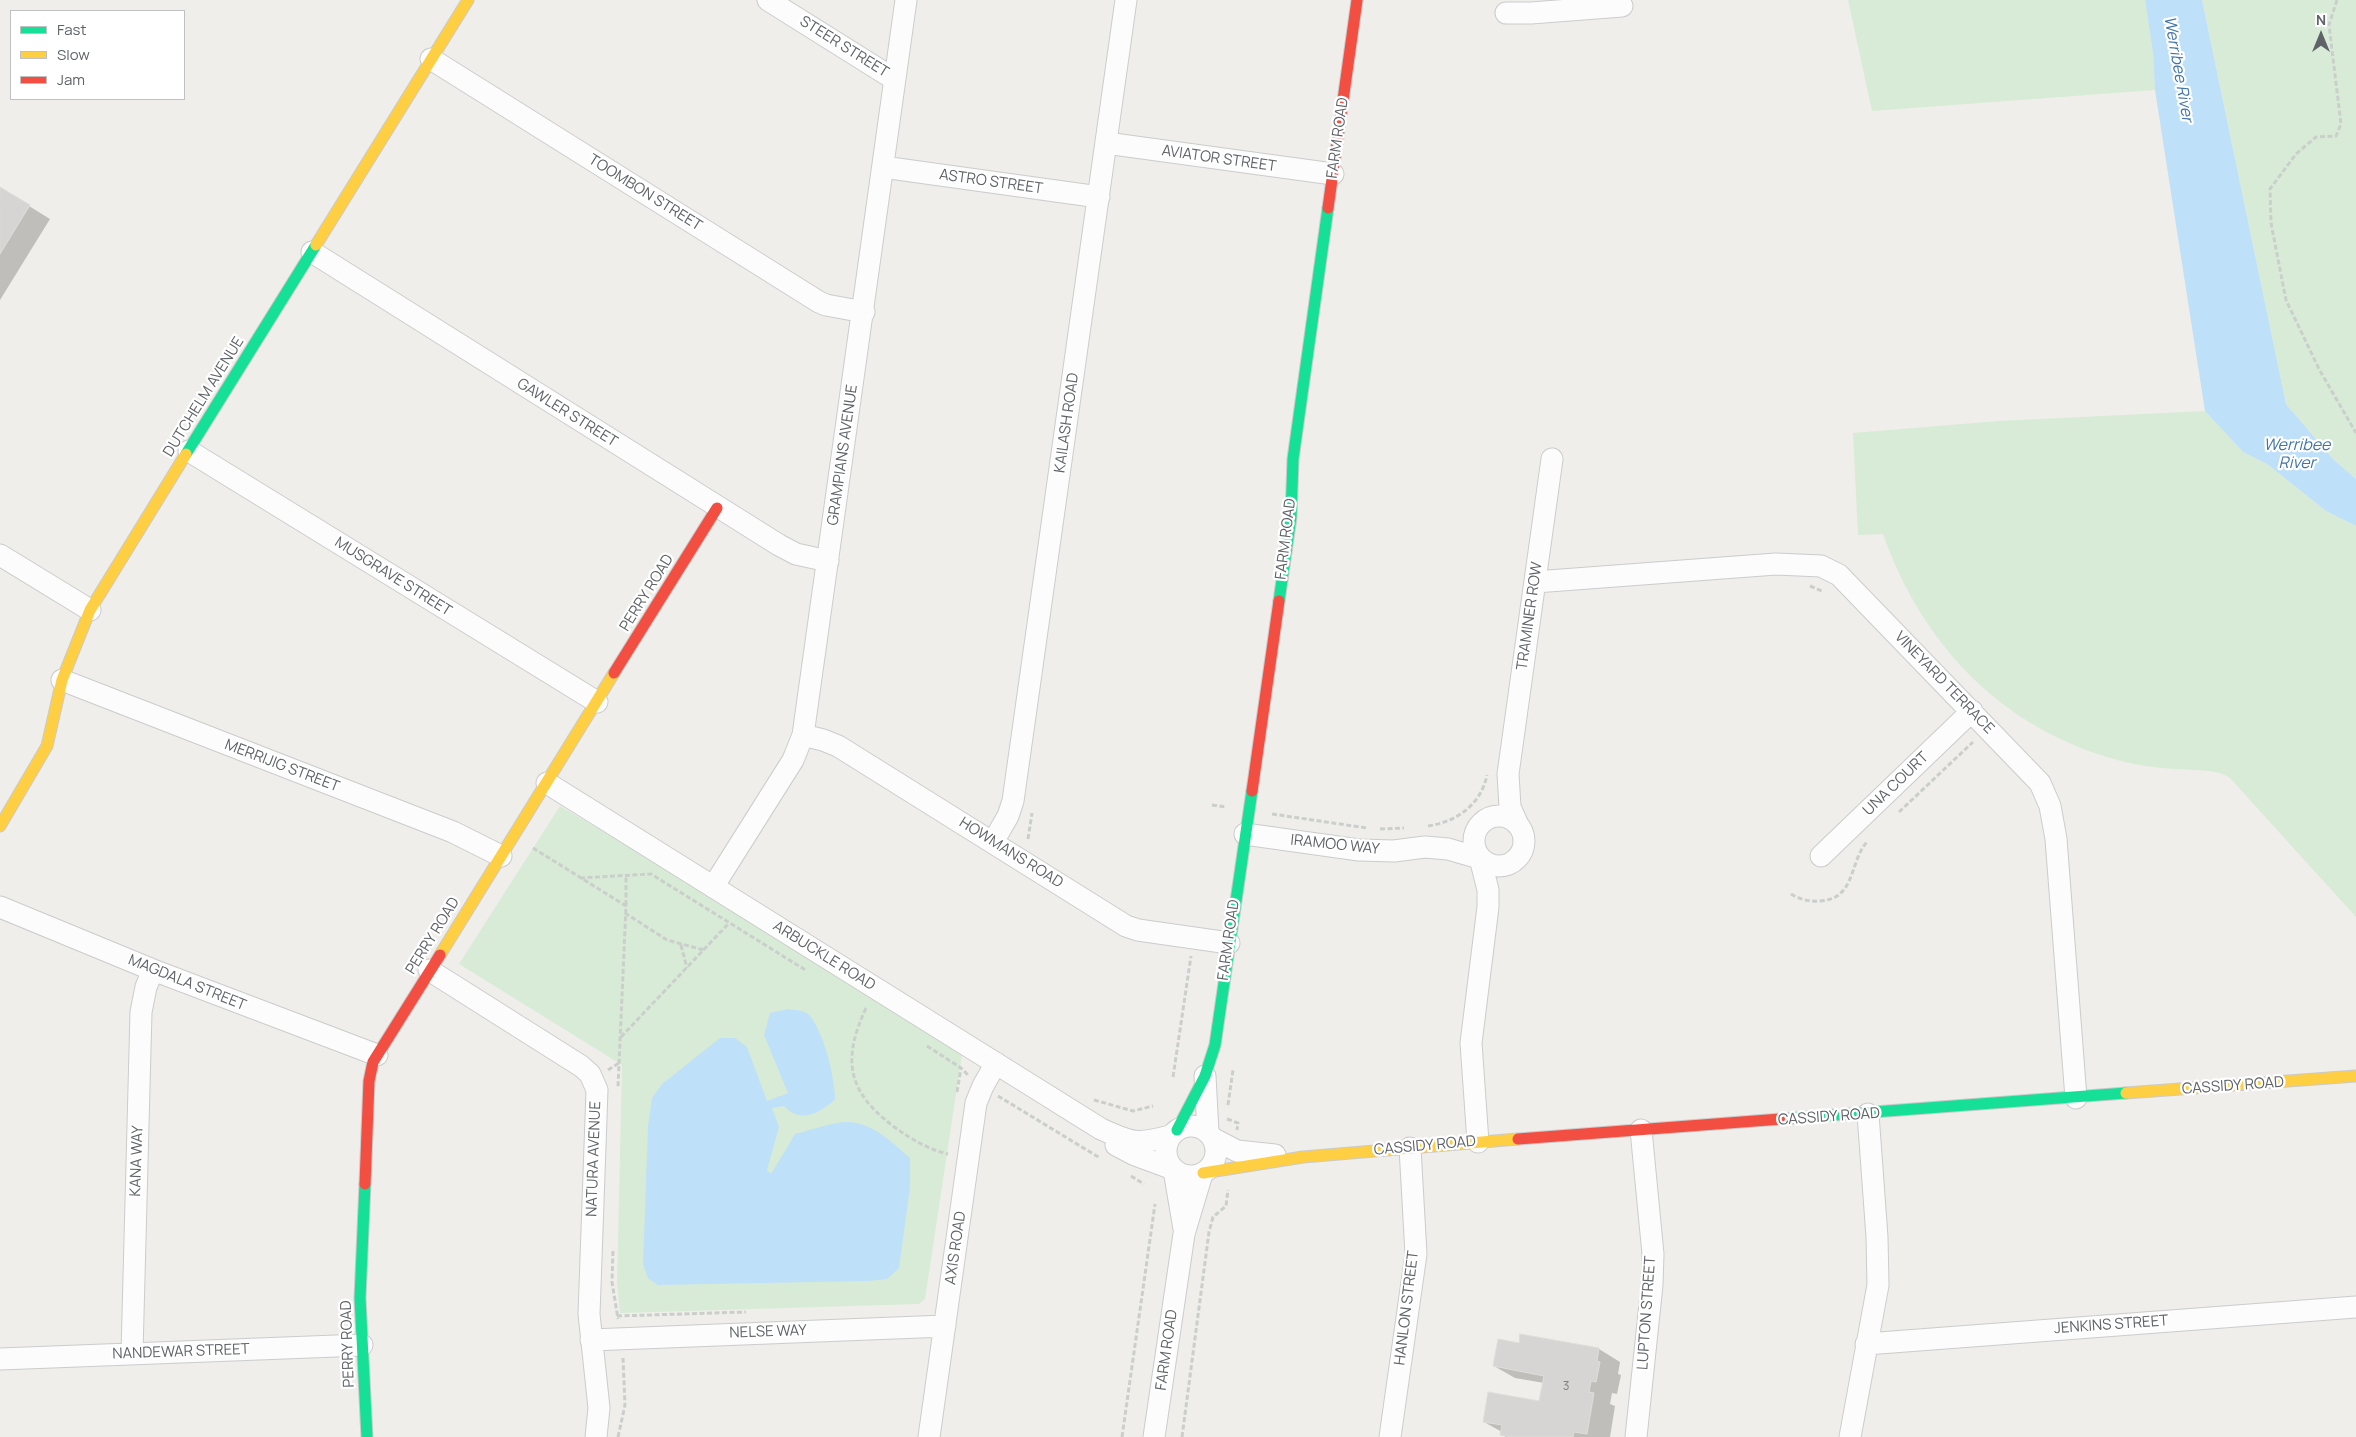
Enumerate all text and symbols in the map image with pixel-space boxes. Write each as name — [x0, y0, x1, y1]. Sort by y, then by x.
legend — [10, 10, 185, 100]
north arrow — [2296, 10, 2346, 60]
text: N — [2316, 10, 2326, 29]
street label: STEER STREET — [796, 12, 892, 82]
water label: Werribee River — [2159, 15, 2197, 123]
text: Fast — [57, 19, 86, 40]
text: Slow — [57, 44, 90, 65]
text: Jam — [57, 69, 85, 90]
street label: FARM ROAD — [1323, 96, 1353, 180]
street label: AVIATOR STREET — [1161, 142, 1277, 176]
street label: TOOMBON STREET — [585, 151, 705, 235]
street label: ASTRO STREET — [938, 166, 1044, 198]
street label: DUTCHELM AVENUE — [160, 334, 248, 460]
street label: KAILASH ROAD — [1051, 372, 1083, 474]
street label: GAWLER STREET — [513, 375, 621, 451]
street label: GRAMPIANS AVENUE — [824, 383, 862, 527]
water label: Werribee River — [2264, 436, 2330, 474]
street label: FARM ROAD — [1272, 497, 1300, 581]
street label: MUSGRAVE STREET — [331, 534, 455, 620]
street label: PERRY ROAD — [616, 551, 678, 635]
street label: TRAMINER ROW — [1513, 561, 1547, 671]
street label: VINEYARD TERRACE — [1890, 628, 1998, 738]
street label: MERRIJIG STREET — [222, 736, 342, 796]
street label: UNA COURT — [1860, 748, 1932, 820]
street label: HOWMANS ROAD — [956, 814, 1066, 892]
street label: IRAMOO WAY — [1289, 831, 1381, 859]
street label: PERRY ROAD — [402, 894, 464, 978]
street label: FARM ROAD — [1214, 898, 1244, 982]
street label: ARBUCKLE ROAD — [770, 917, 878, 995]
street label: MAGDALA STREET — [125, 951, 249, 1015]
street label: CASSIDY ROAD — [2181, 1073, 2285, 1099]
street label: NATURA AVENUE — [583, 1101, 605, 1217]
street label: CASSIDY ROAD — [1777, 1104, 1881, 1130]
street label: KANA WAY — [127, 1125, 147, 1197]
street label: CASSIDY ROAD — [1373, 1133, 1477, 1159]
street label: AXIS ROAD — [942, 1210, 970, 1286]
street label: HANLON STREET — [1391, 1250, 1423, 1366]
street label: LUPTON STREET — [1634, 1256, 1660, 1370]
street label: PERRY ROAD — [337, 1300, 359, 1388]
street label: FARM ROAD — [1152, 1308, 1182, 1392]
street label: JENKINS STREET — [2053, 1312, 2169, 1338]
street label: NELSE WAY — [729, 1322, 807, 1342]
street label: NANDEWAR STREET — [112, 1341, 250, 1363]
house number: 3 — [1563, 1380, 1569, 1394]

